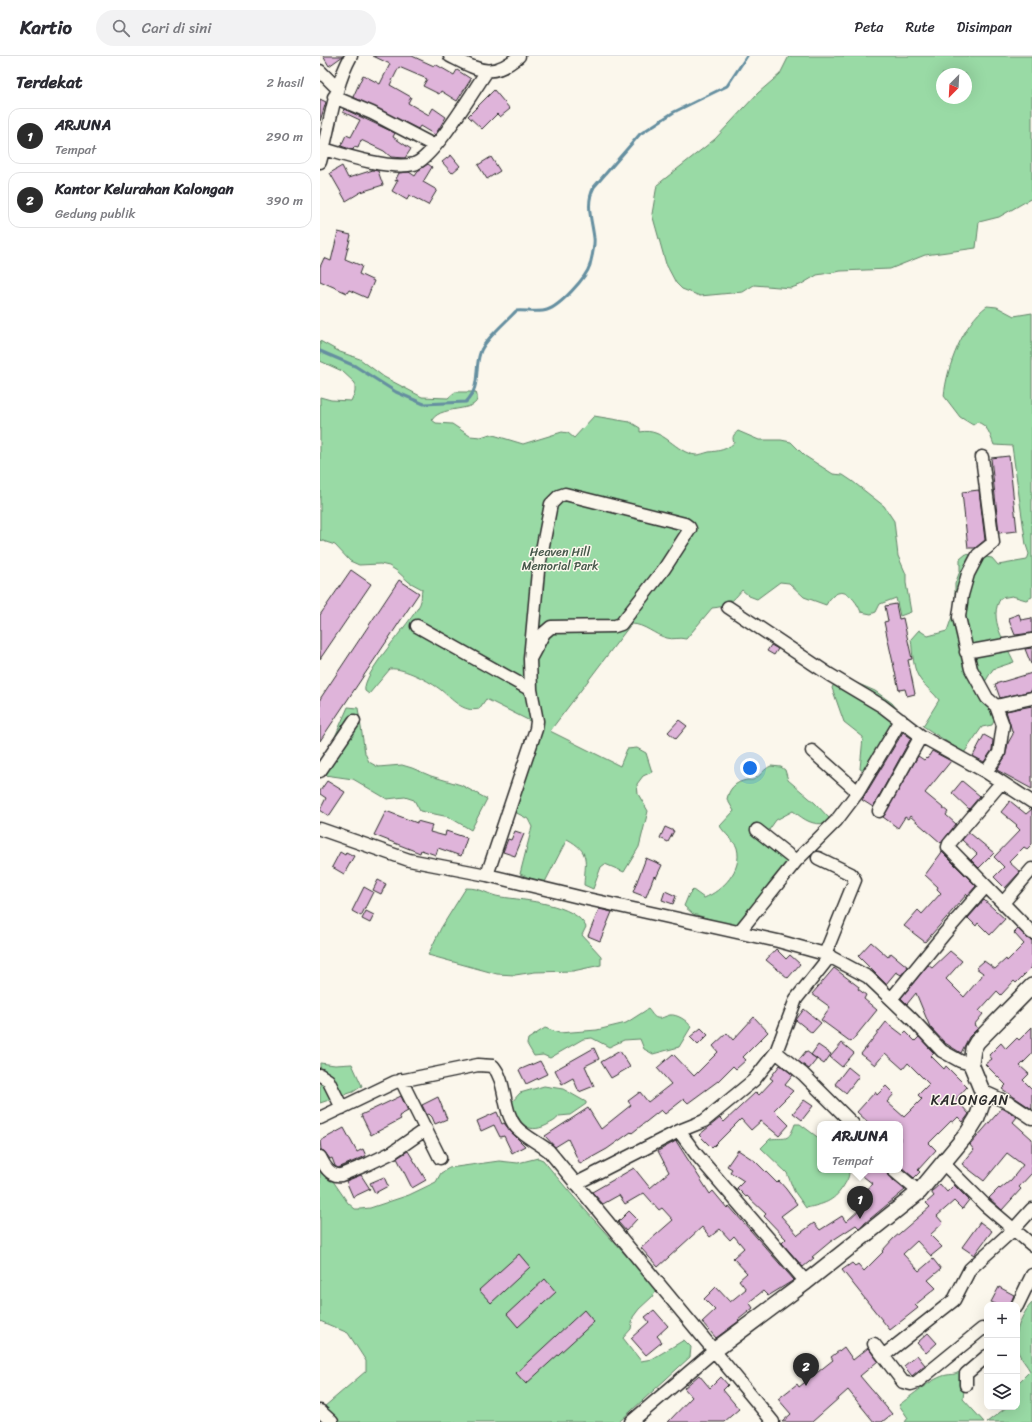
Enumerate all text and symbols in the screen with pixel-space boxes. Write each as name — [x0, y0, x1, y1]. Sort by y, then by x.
search box — [96, 10, 376, 46]
text: Kartio — [20, 11, 72, 44]
text: Cari di sini — [142, 15, 211, 41]
text: Peta — [855, 15, 883, 40]
text: Rute — [905, 15, 935, 40]
text: Disimpan — [957, 15, 1012, 40]
icon: search — [110, 17, 132, 39]
text: Terdekat — [16, 67, 82, 97]
north arrow — [936, 68, 972, 104]
text: 2 hasil — [267, 71, 304, 94]
text: ARJUNA — [55, 112, 111, 138]
text: 1 — [27, 125, 33, 148]
text: 290 m — [266, 125, 303, 148]
text: Tempat — [55, 138, 96, 161]
text: Kantor Kelurahan Kalongan — [55, 176, 234, 202]
text: 2 — [26, 189, 34, 212]
text: 390 m — [266, 189, 303, 212]
text: Gedung publik — [55, 202, 136, 225]
park label: Heaven Hill Memorial Park — [522, 541, 599, 577]
your location — [740, 758, 760, 778]
district label: KALONGAN — [931, 1088, 1009, 1113]
popup — [817, 1121, 903, 1173]
text: ARJUNA — [832, 1123, 888, 1149]
text: Tempat — [832, 1149, 873, 1172]
pin: 1 — [847, 1186, 873, 1219]
map controls — [984, 1302, 1020, 1410]
button: + — [984, 1302, 1020, 1338]
button: − — [984, 1338, 1020, 1374]
pin: 2 — [793, 1353, 819, 1386]
button: layers — [984, 1374, 1020, 1410]

